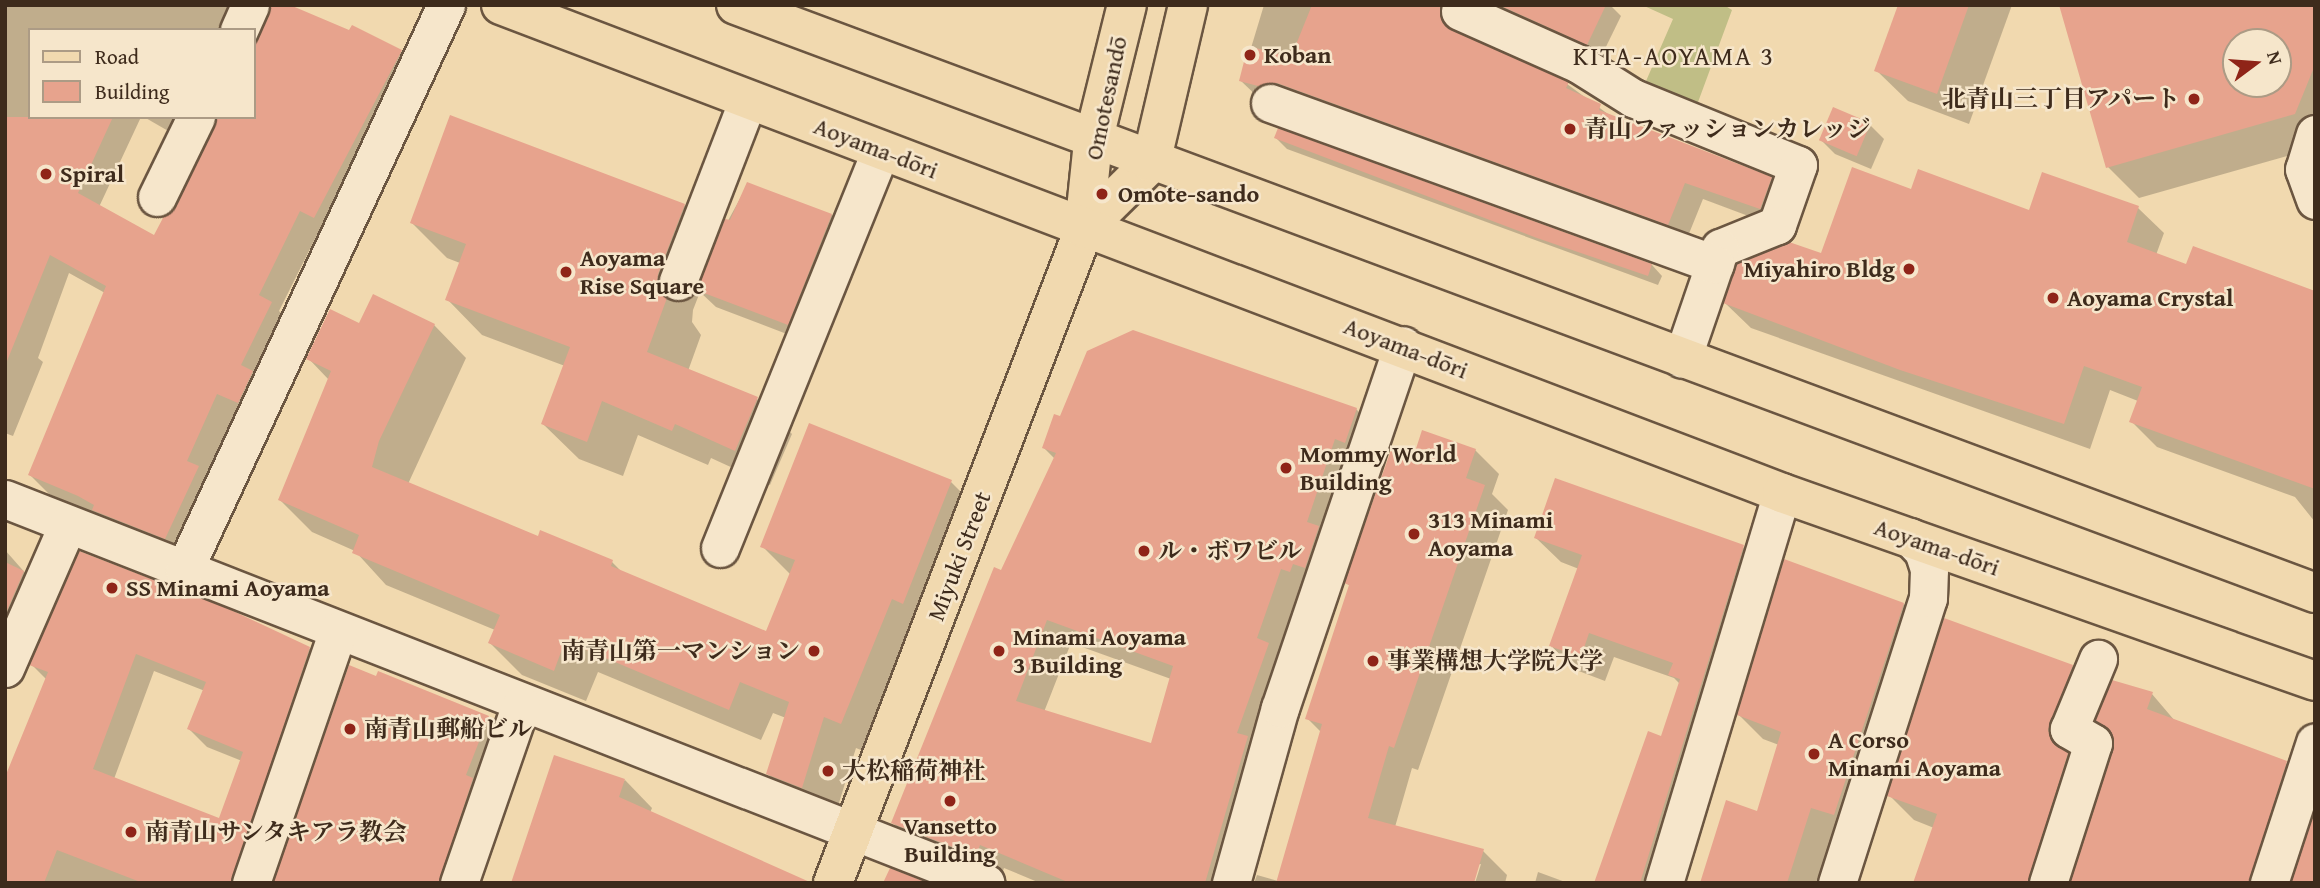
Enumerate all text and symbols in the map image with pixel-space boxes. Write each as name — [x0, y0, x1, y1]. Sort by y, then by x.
legend — [28, 28, 256, 119]
north arrow — [2222, 28, 2292, 98]
street label: Omotesandō — [1079, 34, 1133, 162]
district label: KITA-AOYAMA 3 — [1575, 40, 1773, 72]
text: Road — [95, 41, 139, 72]
place label: Koban — [1264, 41, 1332, 69]
marker: Koban — [1242, 47, 1258, 63]
text: N — [2260, 48, 2290, 68]
text: Building — [95, 76, 169, 107]
place label: 北青山三丁目アパート — [1940, 85, 2180, 113]
marker: 北青山三丁目アパート — [2186, 91, 2202, 107]
street label: Aoyama-dōri — [810, 111, 942, 185]
place label: 青山ファッションカレッジ — [1584, 115, 1872, 143]
marker: 青山ファッションカレッジ — [1562, 121, 1578, 137]
place label: Spiral — [60, 160, 124, 188]
marker: Spiral — [38, 166, 54, 182]
place label: Omote-sando — [1118, 180, 1259, 208]
marker: Omote-sando — [1092, 184, 1112, 204]
place label: Aoyama Rise Square — [580, 244, 704, 300]
place label: Miyahiro Bldg — [1744, 255, 1895, 283]
marker: Miyahiro Bldg — [1901, 261, 1917, 277]
marker: Aoyama Rise Square — [558, 264, 574, 280]
place label: Aoyama Crystal — [2067, 284, 2234, 312]
marker: Aoyama Crystal — [2045, 290, 2061, 306]
street label: Aoyama-dōri — [1340, 311, 1472, 385]
place label: Mommy World Building — [1300, 440, 1457, 496]
marker: Mommy World Building — [1278, 460, 1294, 476]
street label: Miyuki Street — [921, 487, 997, 625]
place label: 313 Minami Aoyama — [1428, 506, 1553, 562]
street label: Aoyama-dōri — [1871, 512, 2003, 582]
marker: 313 Minami Aoyama — [1406, 526, 1422, 542]
place label: ル・ボワビル — [1158, 537, 1302, 565]
marker: ル・ボワビル — [1136, 543, 1152, 559]
place label: SS Minami Aoyama — [126, 574, 330, 602]
marker: SS Minami Aoyama — [104, 580, 120, 596]
place label: Minami Aoyama 3 Building — [1013, 623, 1186, 679]
place label: 南青山第一マンション — [560, 637, 800, 665]
marker: 南青山第一マンション — [806, 643, 822, 659]
marker: Minami Aoyama 3 Building — [991, 643, 1007, 659]
place label: 事業構想大学院大学 — [1387, 647, 1603, 675]
marker: 事業構想大学院大学 — [1365, 653, 1381, 669]
place label: 南青山郵船ビル — [364, 715, 532, 743]
marker: 南青山郵船ビル — [342, 721, 358, 737]
place label: A Corso Minami Aoyama — [1828, 726, 2001, 782]
marker: A Corso Minami Aoyama — [1806, 746, 1822, 762]
place label: 大松稲荷神社 — [842, 757, 986, 785]
marker: 大松稲荷神社 — [820, 763, 836, 779]
marker: Vansetto Building — [942, 793, 958, 809]
place label: Vansetto Building — [903, 812, 997, 868]
place label: 南青山サンタキアラ教会 — [145, 818, 409, 846]
marker: 南青山サンタキアラ教会 — [123, 824, 139, 840]

